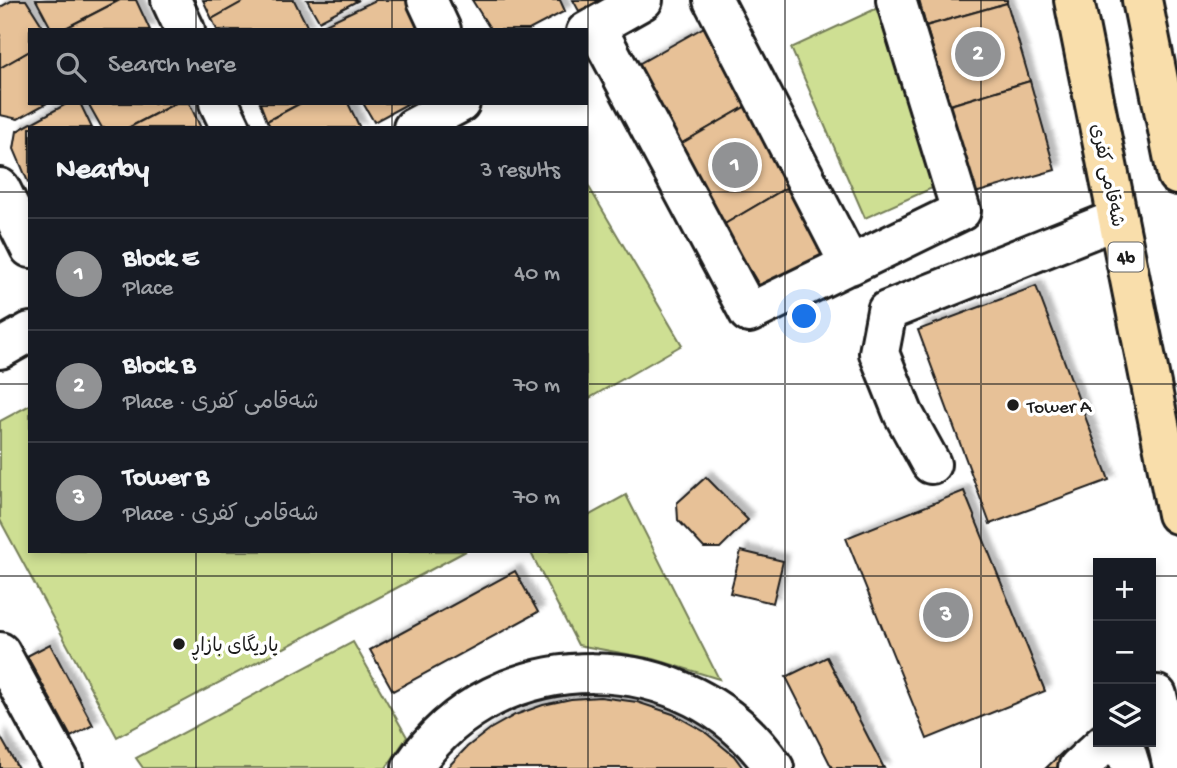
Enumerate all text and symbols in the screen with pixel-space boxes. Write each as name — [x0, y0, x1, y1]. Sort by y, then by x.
search box — [28, 28, 588, 105]
pin: 2 — [955, 28, 1001, 80]
icon: search — [52, 48, 90, 86]
text: Search here — [108, 51, 236, 82]
street label: شەقامی کفری — [1083, 122, 1128, 230]
pin: 1 — [712, 139, 758, 191]
text: Nearby — [56, 154, 149, 189]
text: 3 results — [480, 158, 560, 185]
road number: 4b — [1108, 243, 1144, 272]
text: Block E — [123, 245, 198, 276]
text: 1 — [74, 261, 84, 288]
text: 40 m — [514, 261, 560, 288]
text: Place — [123, 276, 173, 303]
your location — [787, 299, 821, 333]
text: Block B — [123, 352, 195, 383]
text: 2 — [73, 373, 85, 400]
text: 70 m — [513, 373, 560, 400]
text: Place · شەقامی کفری — [123, 390, 319, 417]
marker: Tower A — [1005, 397, 1021, 413]
place label: Tower A — [1026, 397, 1093, 420]
text: Tower B — [123, 464, 209, 495]
text: 3 — [73, 485, 85, 512]
text: 70 m — [513, 485, 560, 512]
text: Place · شەقامی کفری — [123, 502, 319, 529]
map controls — [1093, 558, 1156, 747]
button: + — [1093, 558, 1156, 621]
pin: 3 — [923, 589, 969, 641]
button: − — [1093, 621, 1156, 684]
place label: یاریگای بازاڕ — [191, 634, 279, 661]
marker: یاریگای بازاڕ — [171, 636, 187, 652]
button: layers — [1093, 684, 1156, 747]

